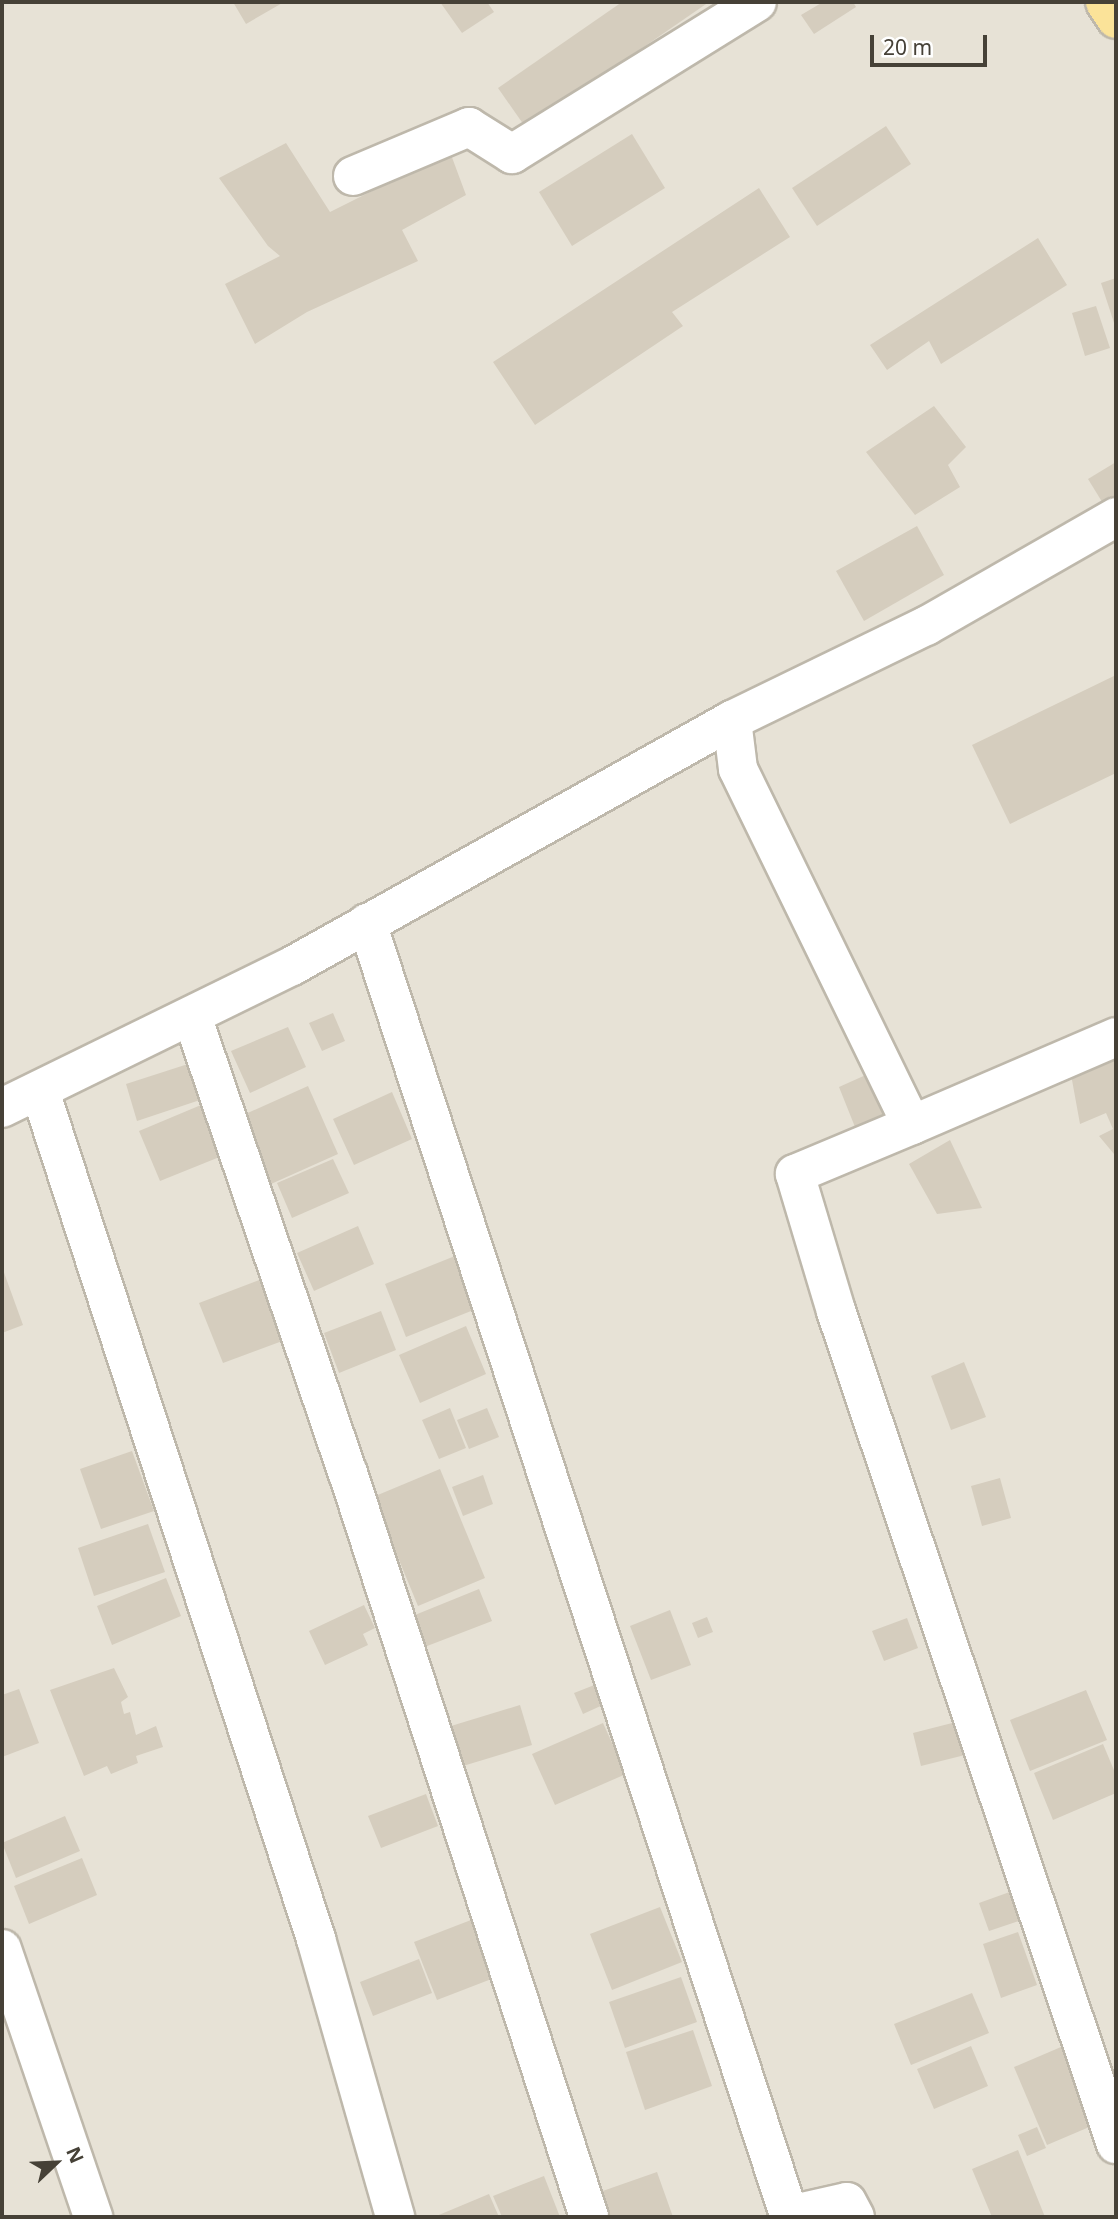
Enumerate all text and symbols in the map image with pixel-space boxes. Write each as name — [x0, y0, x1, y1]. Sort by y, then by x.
scale bar — [873, 21, 990, 65]
text: 20 m — [883, 33, 932, 61]
north arrow — [21, 2128, 91, 2198]
text: N — [60, 2143, 90, 2167]

